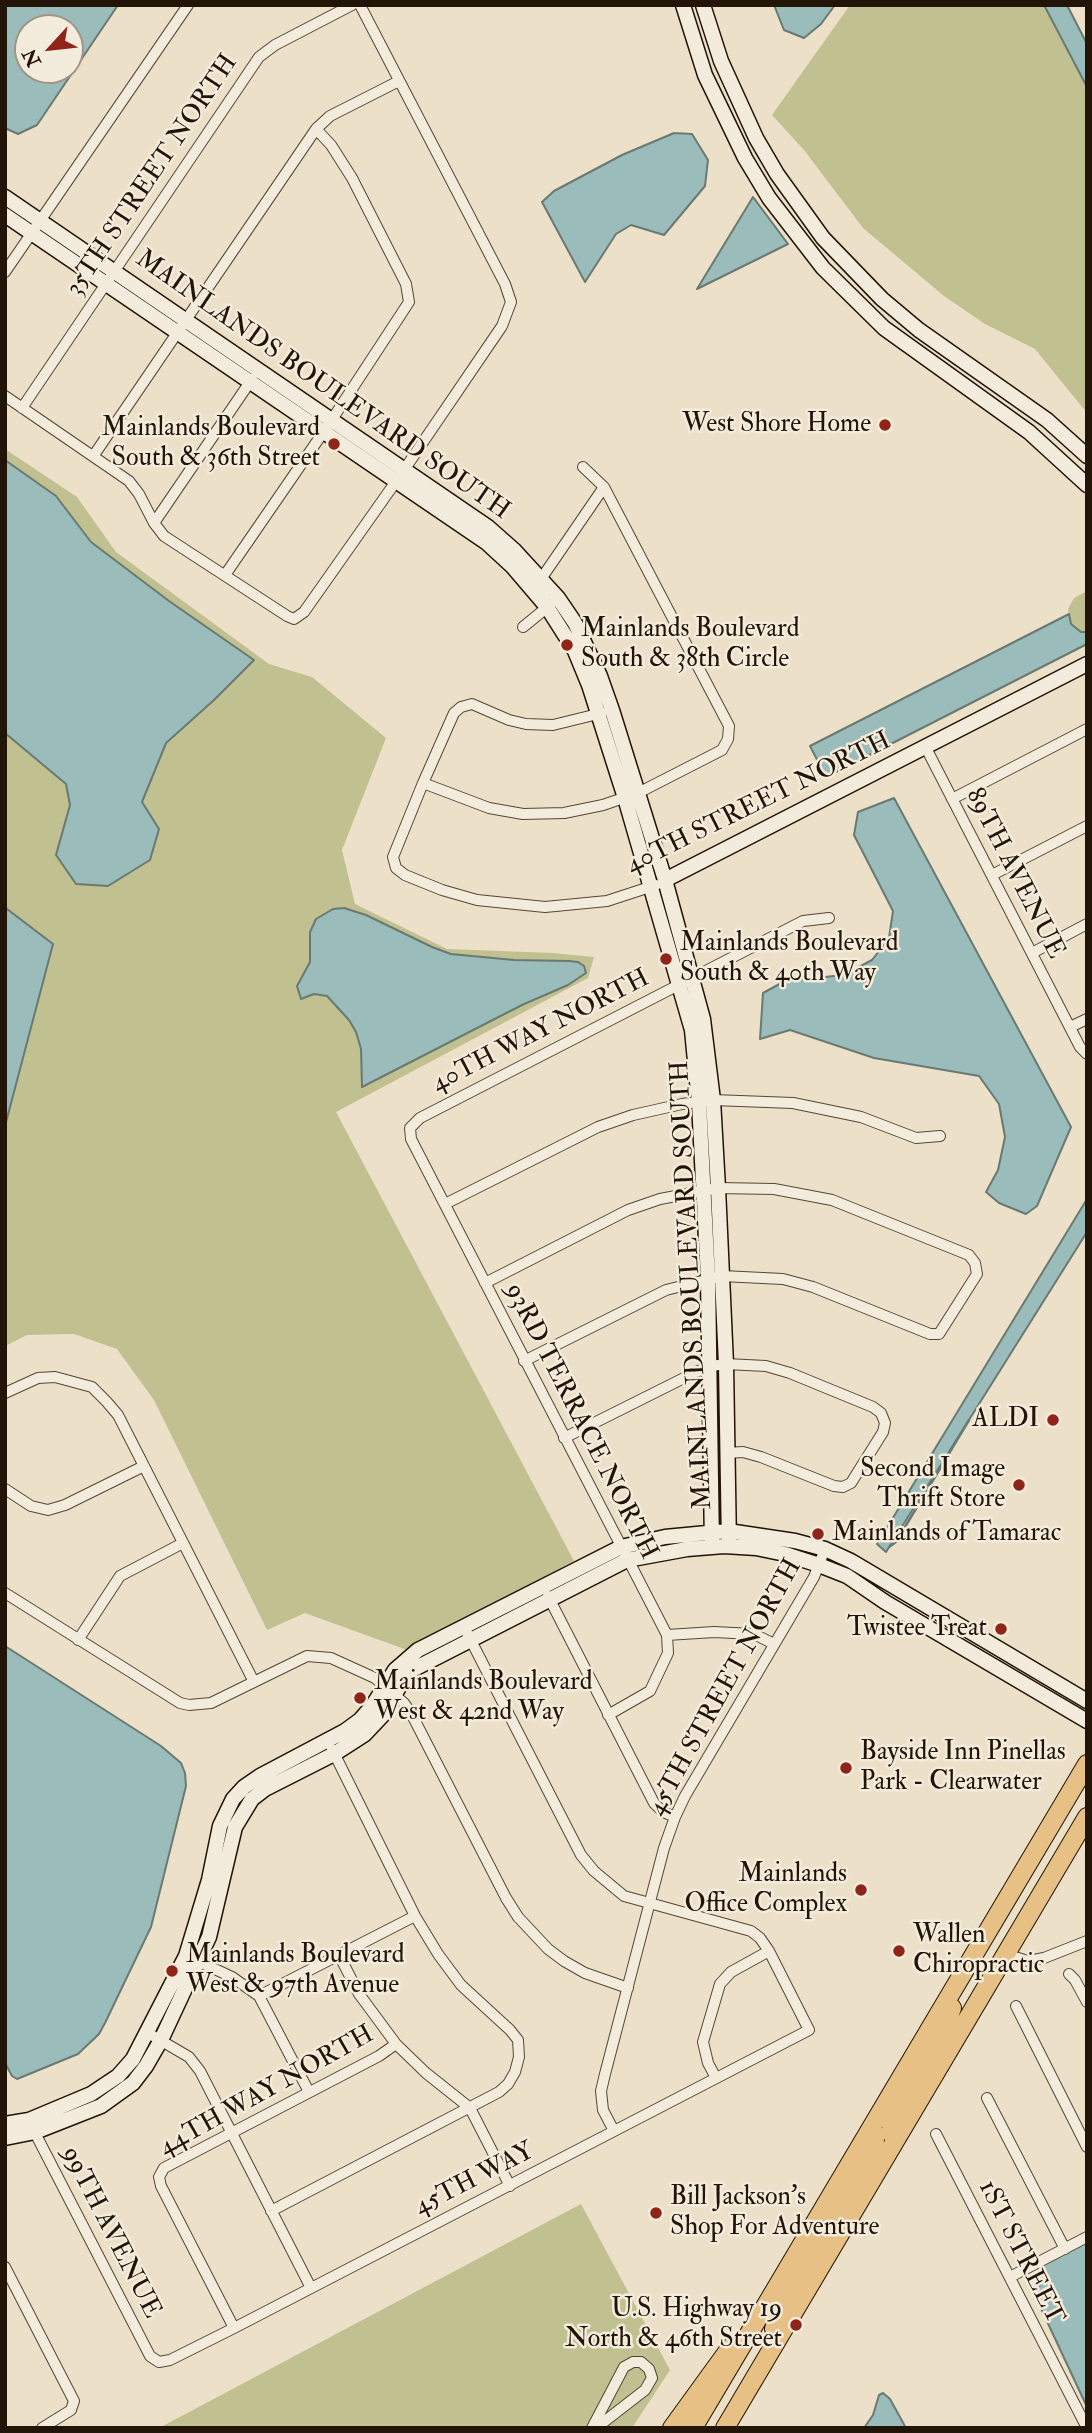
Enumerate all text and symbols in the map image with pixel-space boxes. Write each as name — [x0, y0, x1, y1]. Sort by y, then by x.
north arrow — [14, 14, 84, 84]
text: N — [18, 45, 47, 71]
street label: 35TH STREET NORTH — [60, 49, 246, 303]
street label: MAINLANDS BOULEVARD SOUTH — [129, 244, 515, 528]
place label: West Shore Home — [682, 409, 871, 441]
place label: Mainlands Boulevard South & 36th Street — [102, 413, 320, 474]
marker: West Shore Home — [877, 417, 893, 433]
marker: Mainlands Boulevard South & 36th Street — [326, 436, 342, 452]
place label: Mainlands Boulevard South & 38th Circle — [581, 614, 799, 676]
marker: Mainlands Boulevard South & 38th Circle — [559, 637, 575, 653]
street label: 40TH STREET NORTH — [622, 726, 896, 882]
street label: 89TH AVENUE — [958, 783, 1070, 965]
place label: Mainlands Boulevard South & 40th Way — [680, 928, 898, 990]
marker: Mainlands Boulevard South & 40th Way — [658, 951, 674, 967]
street label: 40TH WAY NORTH — [427, 964, 655, 1100]
street label: MAINLANDS BOULEVARD SOUTH — [666, 1060, 720, 1510]
street label: 93RD TERRACE NORTH — [497, 1279, 663, 1565]
place label: ALDI — [972, 1404, 1039, 1436]
marker: ALDI — [1045, 1412, 1061, 1428]
place label: Second Image Thrift Store — [860, 1454, 1005, 1516]
marker: Second Image Thrift Store — [1011, 1477, 1027, 1493]
place label: Mainlands of Tamarac — [832, 1518, 1061, 1550]
marker: Mainlands of Tamarac — [810, 1526, 826, 1542]
street label: 45TH STREET NORTH — [642, 1554, 810, 1822]
place label: Twistee Treat — [847, 1613, 987, 1645]
marker: Twistee Treat — [993, 1621, 1009, 1637]
place label: Mainlands Boulevard West & 42nd Way — [374, 1667, 592, 1728]
marker: Mainlands Boulevard West & 42nd Way — [352, 1690, 368, 1706]
place label: Bayside Inn Pinellas Park - Clearwater — [860, 1737, 1066, 1798]
marker: Bayside Inn Pinellas Park - Clearwater — [838, 1760, 854, 1776]
place label: Mainlands Office Complex — [684, 1859, 847, 1920]
marker: Mainlands Office Complex — [853, 1882, 869, 1898]
place label: Wallen Chiropractic — [913, 1920, 1044, 1982]
place label: Mainlands Boulevard West & 97th Avenue — [186, 1940, 404, 2002]
marker: Wallen Chiropractic — [891, 1943, 907, 1959]
marker: Mainlands Boulevard West & 97th Avenue — [164, 1963, 180, 1979]
street label: 44TH WAY NORTH — [154, 2020, 380, 2164]
street label: 45TH WAY — [410, 2137, 540, 2223]
street label: 99TH AVENUE — [53, 2142, 167, 2324]
street label: 1ST STREET — [970, 2176, 1070, 2330]
place label: Bill Jackson's Shop For Adventure — [670, 2182, 879, 2244]
marker: Bill Jackson's Shop For Adventure — [648, 2205, 664, 2221]
place label: U.S. Highway 19 North & 46th Street — [565, 2294, 782, 2356]
marker: U.S. Highway 19 North & 46th Street — [788, 2317, 804, 2333]

